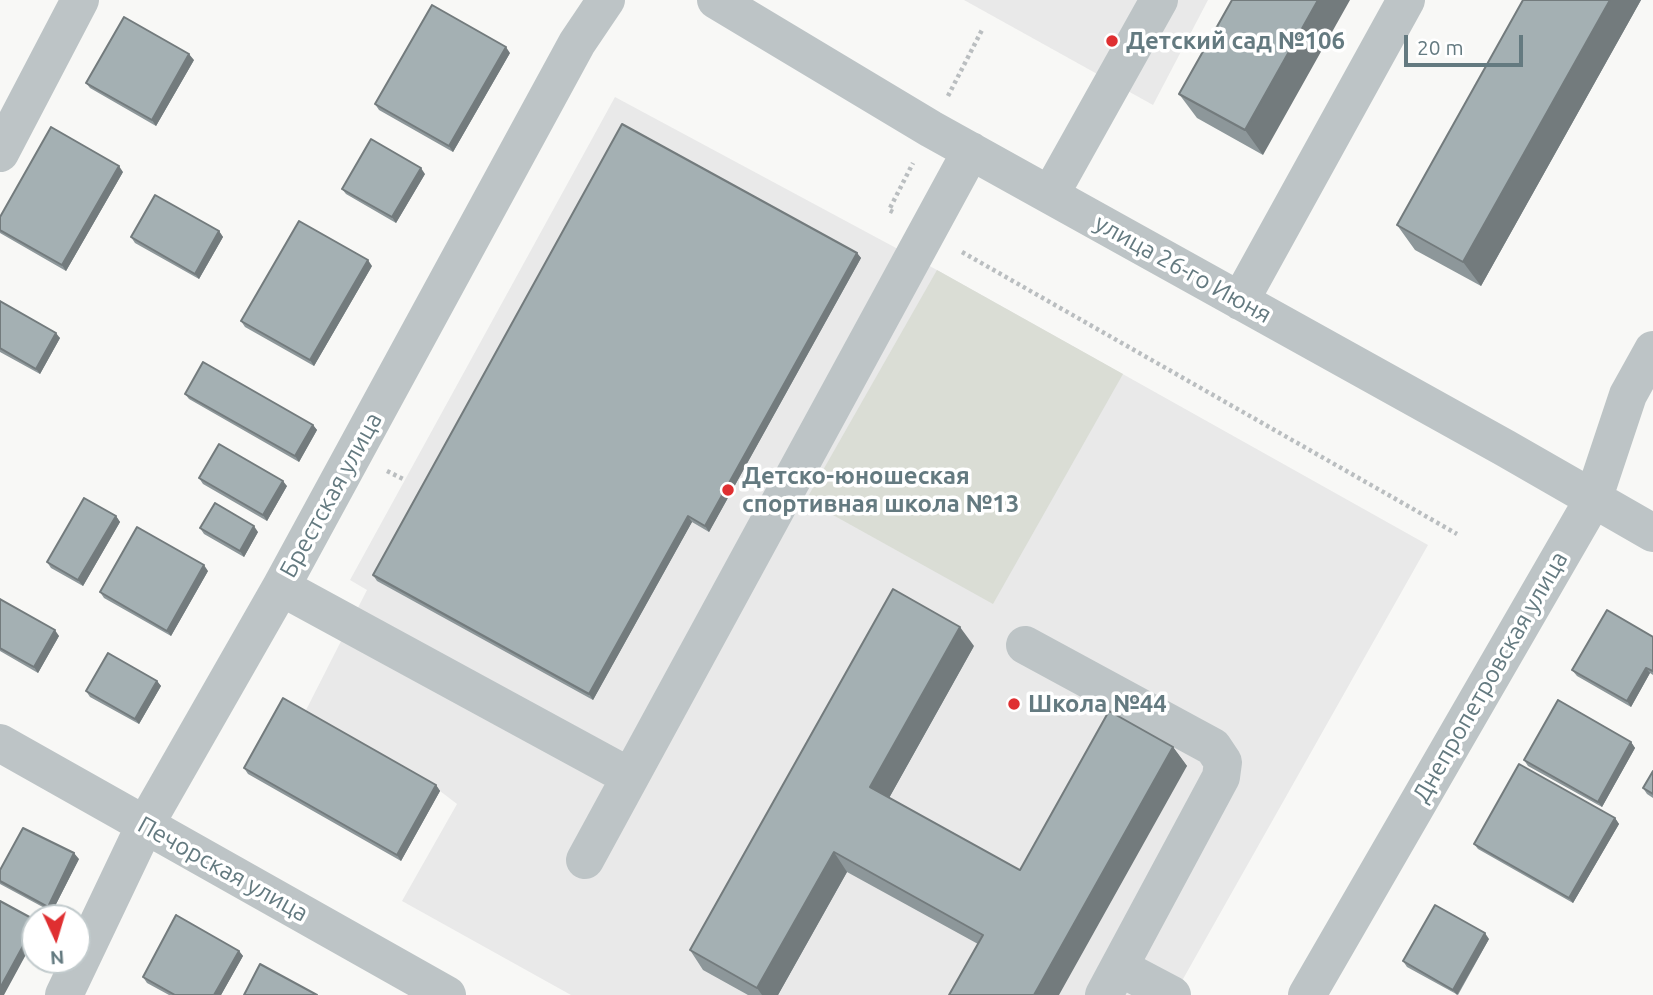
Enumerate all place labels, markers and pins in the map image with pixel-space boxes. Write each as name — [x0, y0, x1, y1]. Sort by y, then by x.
place label: Детский сад №106 — [1126, 27, 1345, 55]
marker: Детский сад №106 — [1104, 33, 1120, 49]
place label: Детско-юношеская спортивная школа №13 — [742, 462, 1019, 518]
marker: Детско-юношеская спортивная школа №13 — [720, 482, 736, 498]
place label: Школа №44 — [1028, 690, 1167, 718]
marker: Школа №44 — [1006, 696, 1022, 712]

